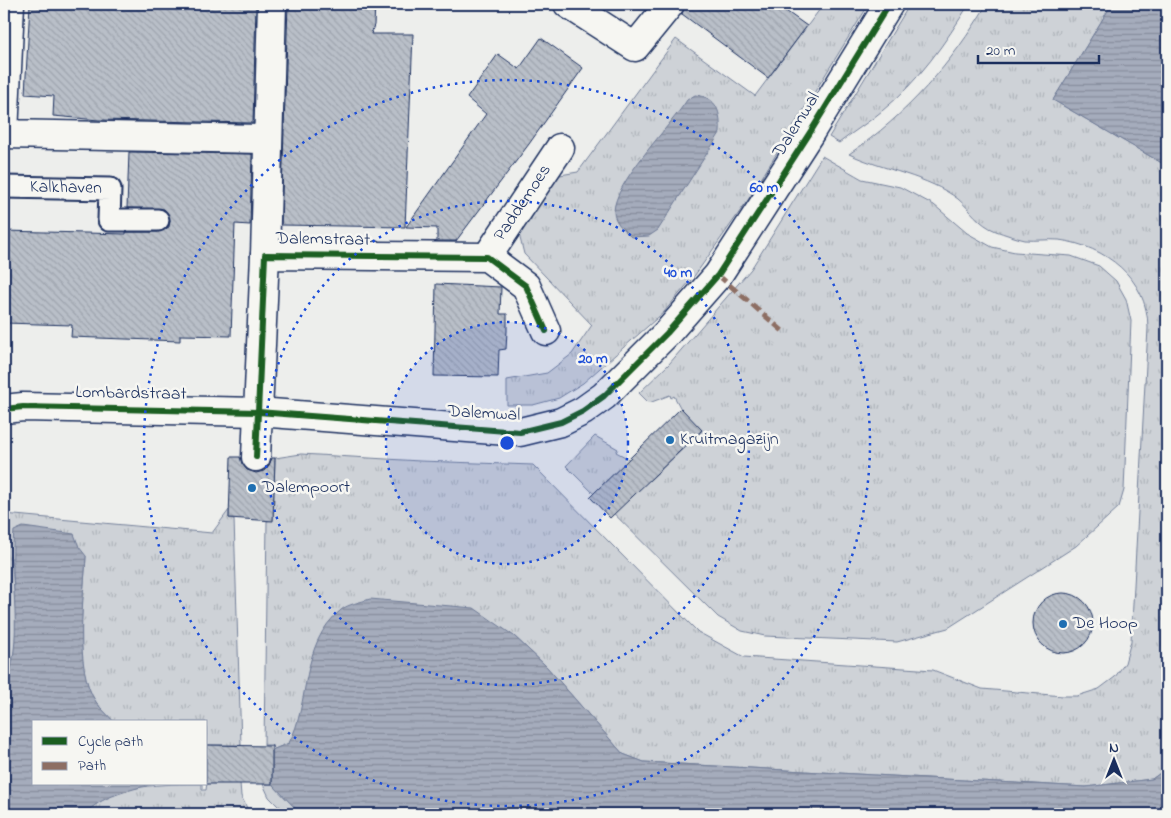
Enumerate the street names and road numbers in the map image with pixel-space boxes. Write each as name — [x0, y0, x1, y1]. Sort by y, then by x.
street label: Dalemwal — [766, 87, 827, 163]
street label: Paddemoes — [488, 159, 558, 247]
street label: Kalkhaven — [30, 174, 102, 202]
street label: Dalemstraat — [275, 226, 370, 254]
street label: Lombardstraat — [75, 380, 187, 408]
street label: Dalemwal — [446, 399, 521, 429]

